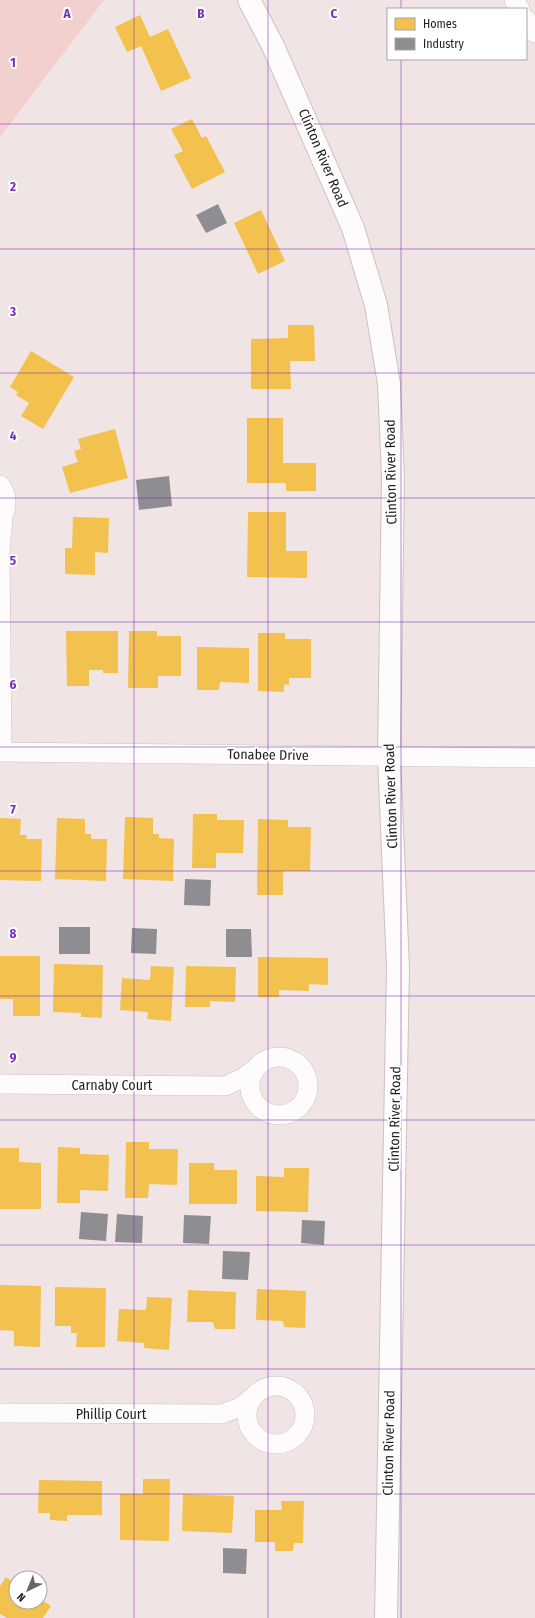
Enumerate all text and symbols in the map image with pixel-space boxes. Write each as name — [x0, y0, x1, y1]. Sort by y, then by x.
text: A — [62, 6, 71, 21]
text: B — [197, 6, 205, 21]
text: C — [331, 6, 338, 21]
legend — [387, 8, 527, 60]
text: Homes — [423, 17, 457, 31]
text: Industry — [423, 37, 464, 51]
text: 1 — [10, 55, 16, 70]
street label: Clinton River Road — [295, 106, 351, 210]
text: 2 — [9, 179, 16, 194]
text: 3 — [9, 304, 16, 319]
street label: Clinton River Road — [382, 419, 400, 525]
text: 4 — [10, 428, 17, 443]
text: 5 — [10, 553, 16, 568]
text: 6 — [10, 677, 17, 692]
street label: Clinton River Road — [381, 743, 401, 849]
street label: Tonabee Drive — [227, 746, 309, 764]
text: 7 — [10, 802, 16, 817]
text: 8 — [10, 926, 17, 941]
text: 9 — [10, 1050, 17, 1065]
street label: Clinton River Road — [386, 1066, 404, 1172]
street label: Carnaby Court — [72, 1077, 153, 1094]
street label: Clinton River Road — [380, 1390, 398, 1496]
street label: Phillip Court — [76, 1406, 147, 1423]
north arrow — [8, 1570, 48, 1610]
text: N — [15, 1590, 28, 1604]

